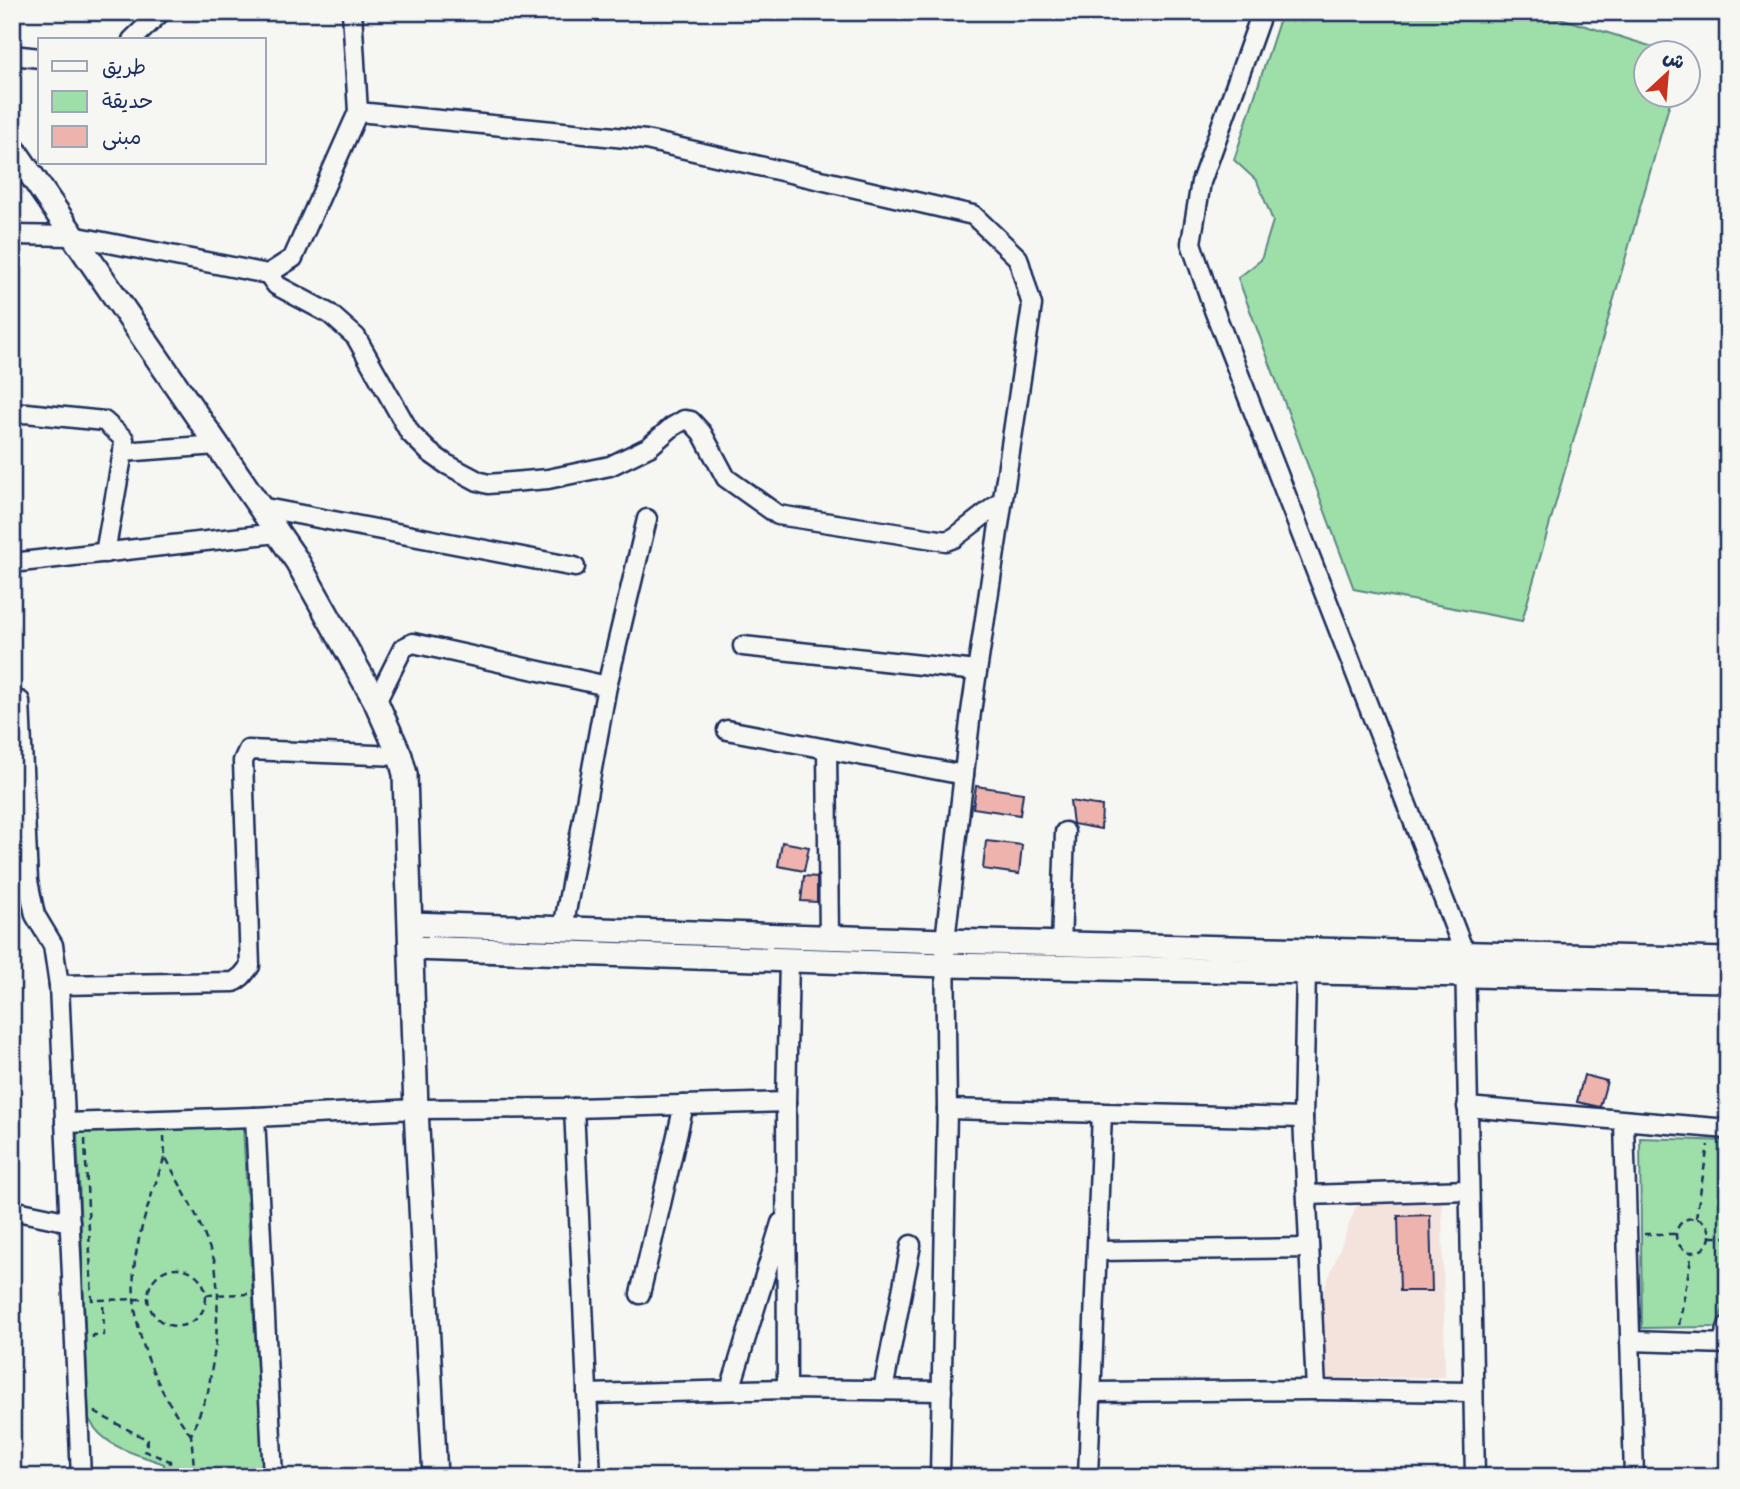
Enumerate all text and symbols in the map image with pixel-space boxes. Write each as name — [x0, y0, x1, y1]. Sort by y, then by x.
legend — [38, 38, 266, 164]
north arrow — [1632, 38, 1702, 108]
text: ش — [1660, 44, 1689, 74]
text: طريق — [102, 54, 146, 79]
text: حديقة — [102, 88, 153, 113]
text: مبنى — [102, 124, 141, 151]

